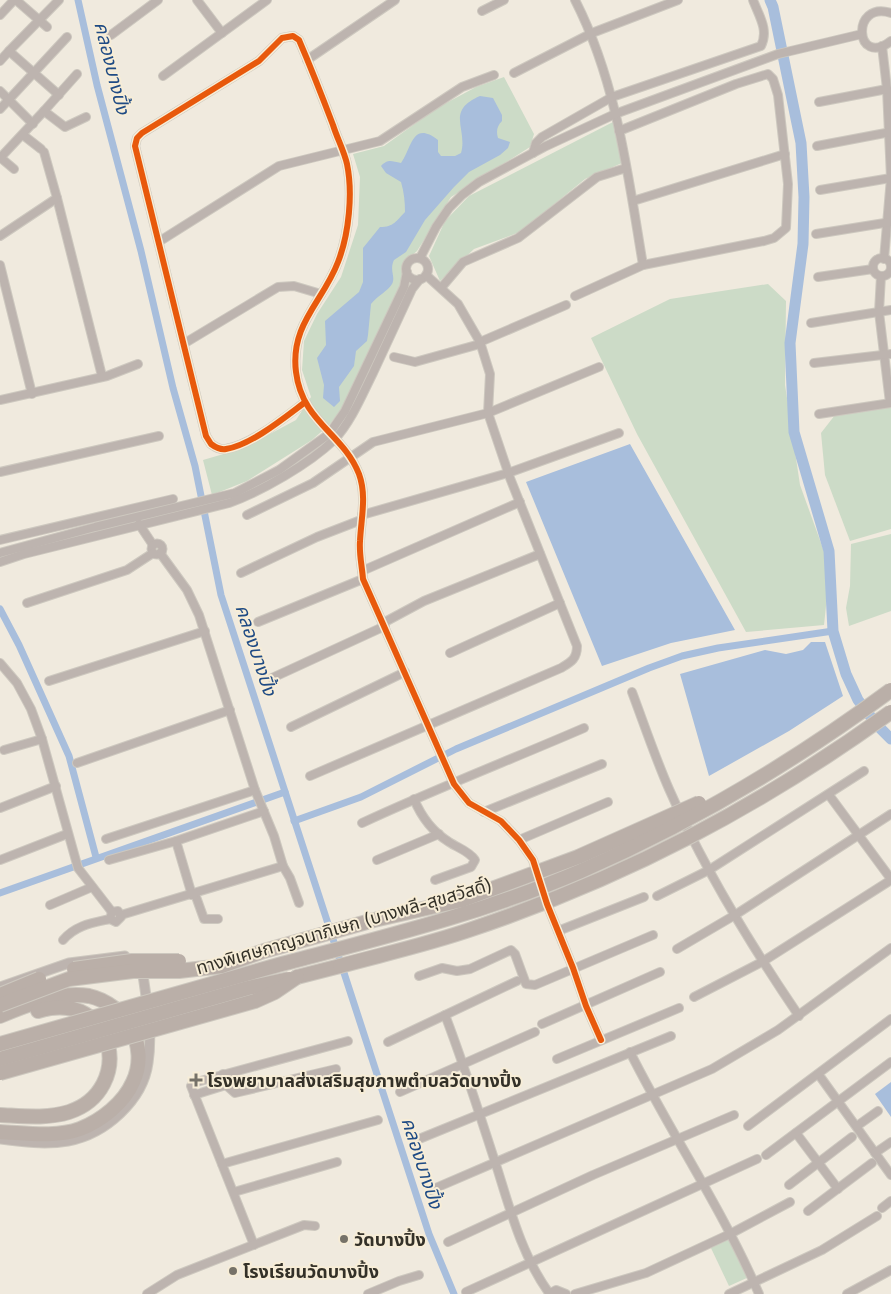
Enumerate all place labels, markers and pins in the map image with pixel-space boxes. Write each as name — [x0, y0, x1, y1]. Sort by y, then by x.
place label: โรงพยาบาลส่งเสริมสุขภาพตำบลวัดบางปิ้ง — [207, 1069, 521, 1092]
marker: โรงพยาบาลส่งเสริมสุขภาพตำบลวัดบางปิ้ง — [189, 1073, 203, 1087]
place label: วัดบางปิ้ง — [354, 1228, 426, 1250]
marker: วัดบางปิ้ง — [338, 1233, 350, 1245]
place label: โรงเรียนวัดบางปิ้ง — [243, 1260, 379, 1282]
marker: โรงเรียนวัดบางปิ้ง — [227, 1265, 239, 1277]

